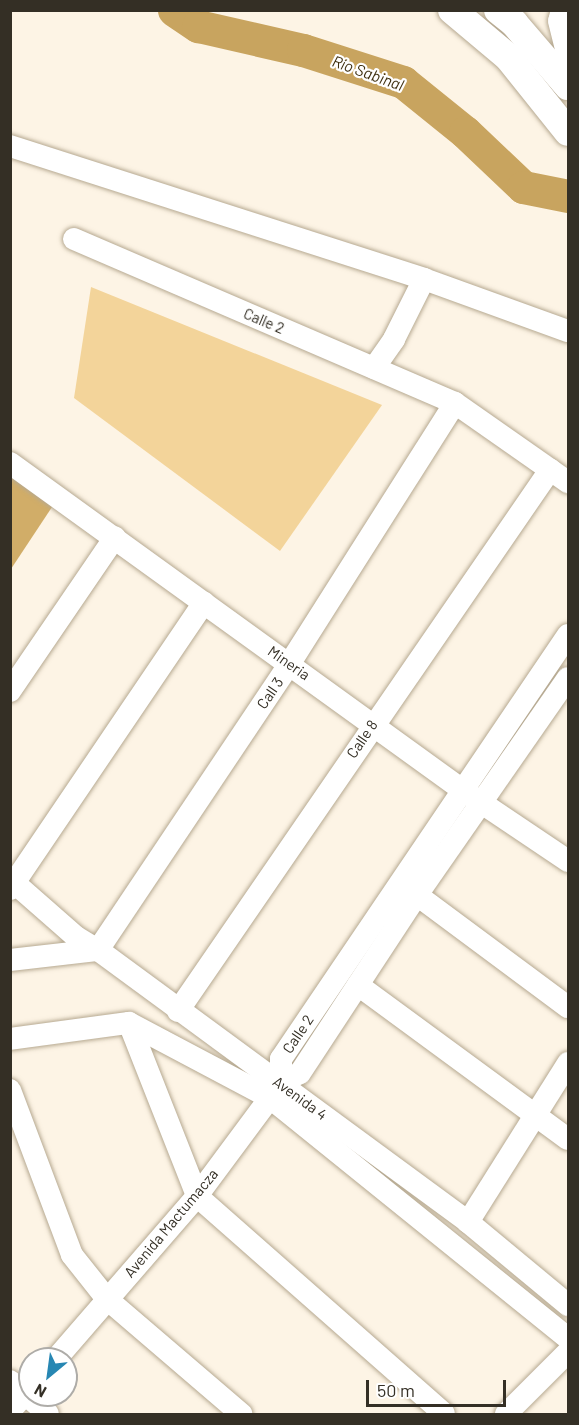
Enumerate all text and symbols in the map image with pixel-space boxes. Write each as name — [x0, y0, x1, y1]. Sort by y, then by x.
water label: Río Sabinal — [330, 51, 406, 95]
street label: Calle 2 — [241, 304, 287, 338]
street label: Mineria — [264, 642, 314, 684]
street label: Call 3 — [253, 674, 287, 712]
street label: Calle 8 — [343, 716, 381, 762]
street label: Calle 2 — [279, 1011, 317, 1057]
street label: Avenida 4 — [269, 1072, 331, 1124]
street label: Avenida Mactumacza — [120, 1165, 222, 1281]
north arrow — [18, 1347, 78, 1407]
scale bar — [369, 1368, 508, 1406]
text: 50 m — [377, 1379, 415, 1401]
text: N — [31, 1381, 49, 1402]

